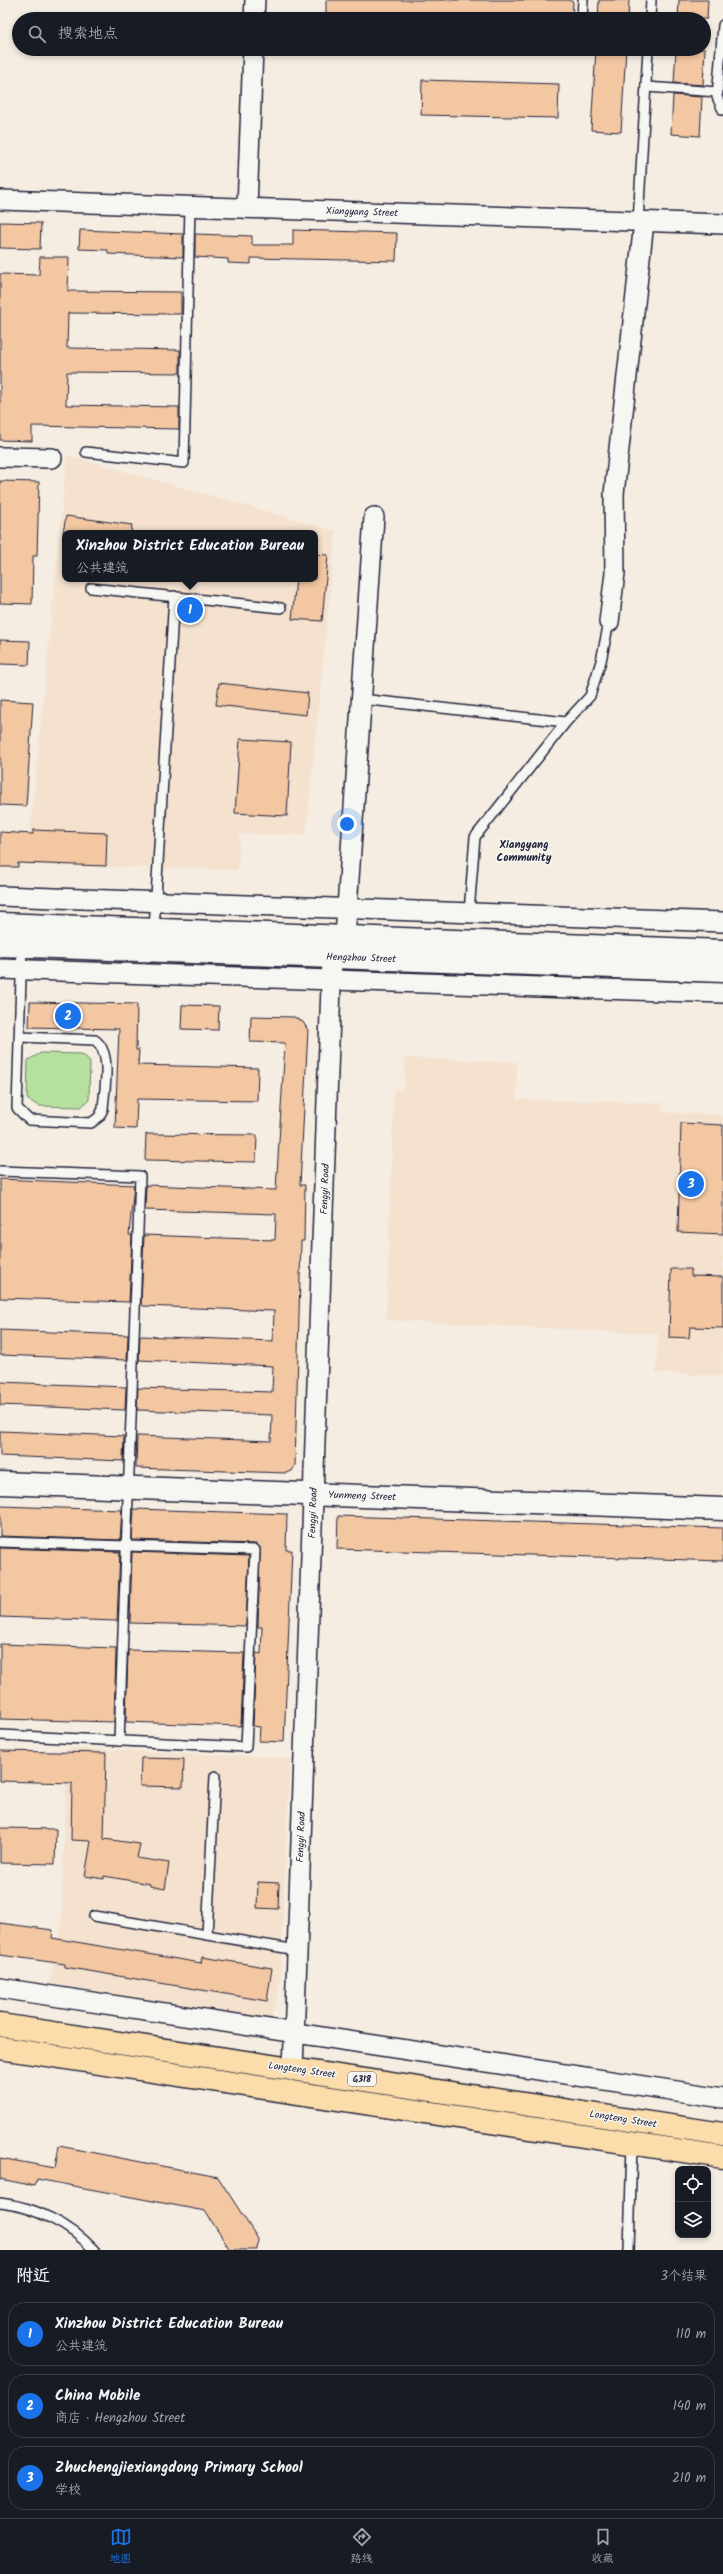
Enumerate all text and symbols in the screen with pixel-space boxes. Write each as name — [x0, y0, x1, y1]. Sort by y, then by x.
search box — [12, 12, 711, 56]
text: 搜索地点 — [58, 22, 118, 46]
icon: search — [26, 23, 48, 45]
street label: Xiangyang Street — [326, 203, 398, 221]
popup — [62, 530, 318, 582]
text: Xinzhou District Education Bureau — [76, 534, 304, 558]
text: 公共建筑 — [76, 558, 128, 579]
pin: 1 — [177, 595, 203, 625]
your location — [337, 814, 357, 834]
district label: Xiangyang Community — [497, 836, 552, 867]
street label: Hengzhou Street — [326, 949, 396, 967]
pin: 2 — [55, 1001, 81, 1031]
street label: Fengyi Road — [316, 1162, 334, 1215]
pin: 3 — [678, 1169, 704, 1199]
street label: Fengyi Road — [304, 1486, 322, 1539]
street label: Yunmeng Street — [328, 1487, 396, 1505]
street label: Fengyi Road — [292, 1810, 310, 1863]
street label: Longteng Street — [267, 2057, 337, 2083]
road number: G318 — [348, 2072, 376, 2086]
street label: Longteng Street — [588, 2106, 658, 2132]
map controls — [675, 2166, 711, 2238]
button: locate — [675, 2166, 711, 2202]
button: layers — [675, 2202, 711, 2238]
text: 附近 — [16, 2263, 50, 2290]
text: 3个结果 — [661, 2266, 707, 2287]
text: Xinzhou District Education Bureau — [55, 2312, 283, 2336]
text: 1 — [28, 2324, 32, 2345]
text: 110 m — [676, 2324, 706, 2345]
text: 公共建筑 — [55, 2336, 107, 2357]
text: China Mobile — [55, 2384, 140, 2408]
text: 2 — [26, 2396, 34, 2417]
text: 140 m — [673, 2396, 706, 2417]
text: 商店 · Hengzhou Street — [55, 2408, 185, 2429]
text: Zhuchengjiexiangdong Primary School — [55, 2456, 303, 2480]
text: 3 — [26, 2468, 34, 2489]
text: 210 m — [672, 2468, 706, 2489]
text: 学校 — [55, 2480, 81, 2501]
tab: 地图 — [110, 2526, 132, 2568]
tab: 路线 — [351, 2526, 373, 2568]
tab: 收藏 — [592, 2526, 614, 2568]

